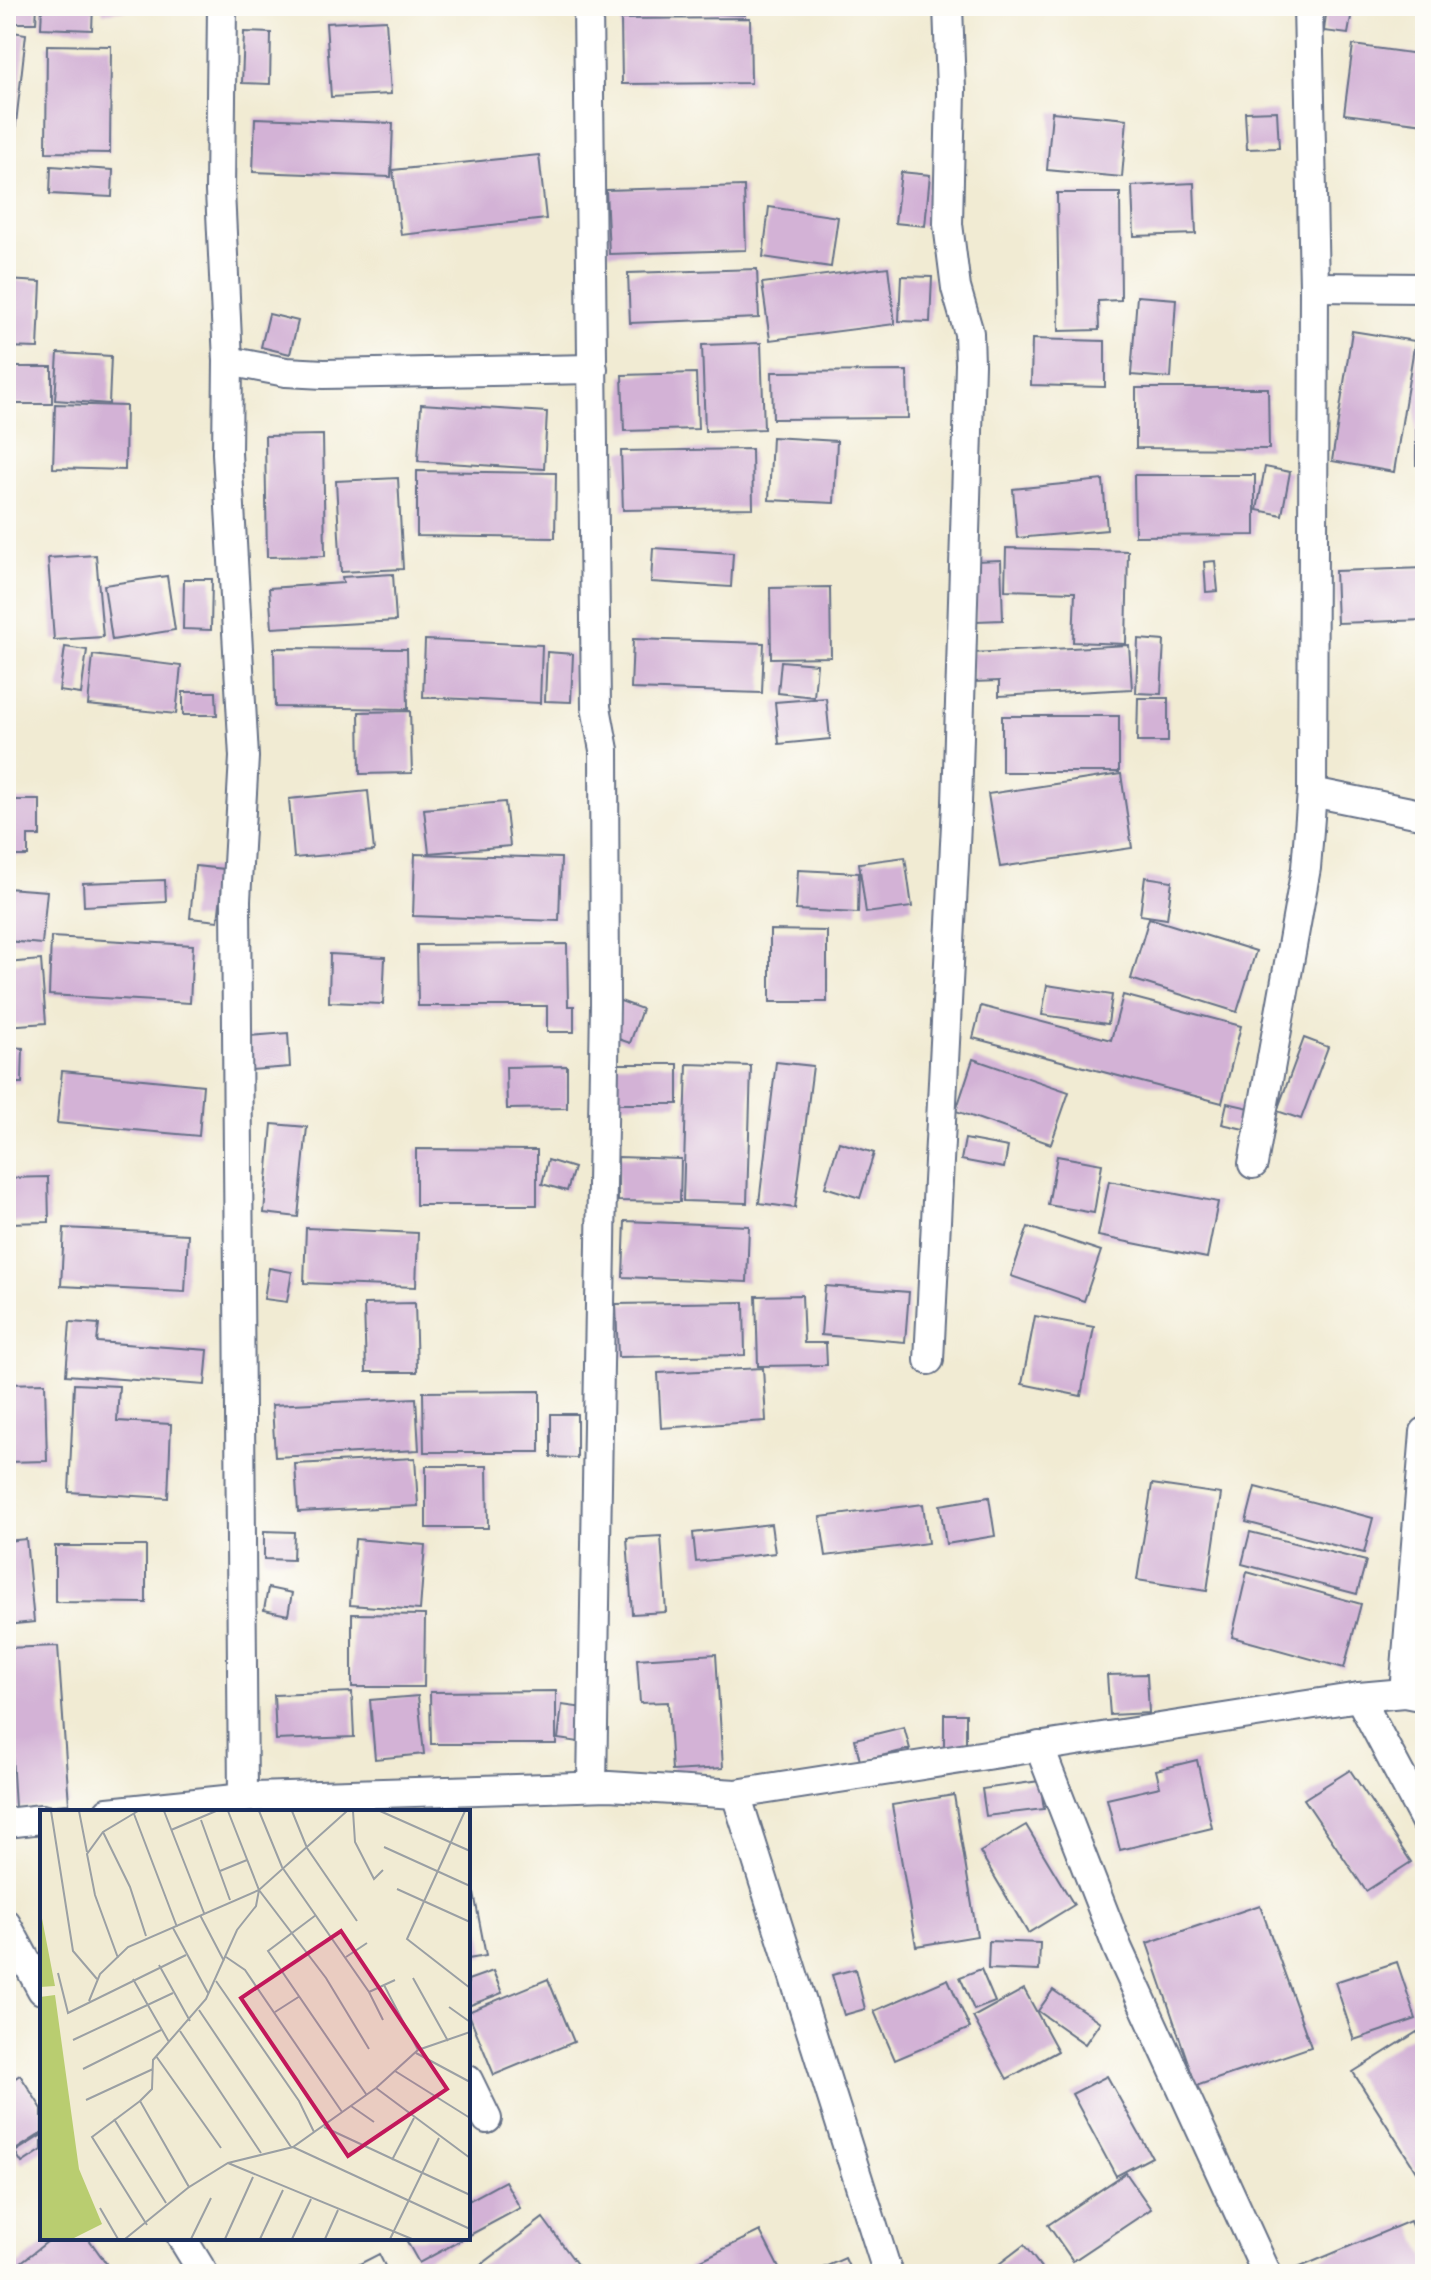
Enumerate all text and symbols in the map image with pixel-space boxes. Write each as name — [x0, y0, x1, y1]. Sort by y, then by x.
inset map — [40, 1810, 470, 2240]

